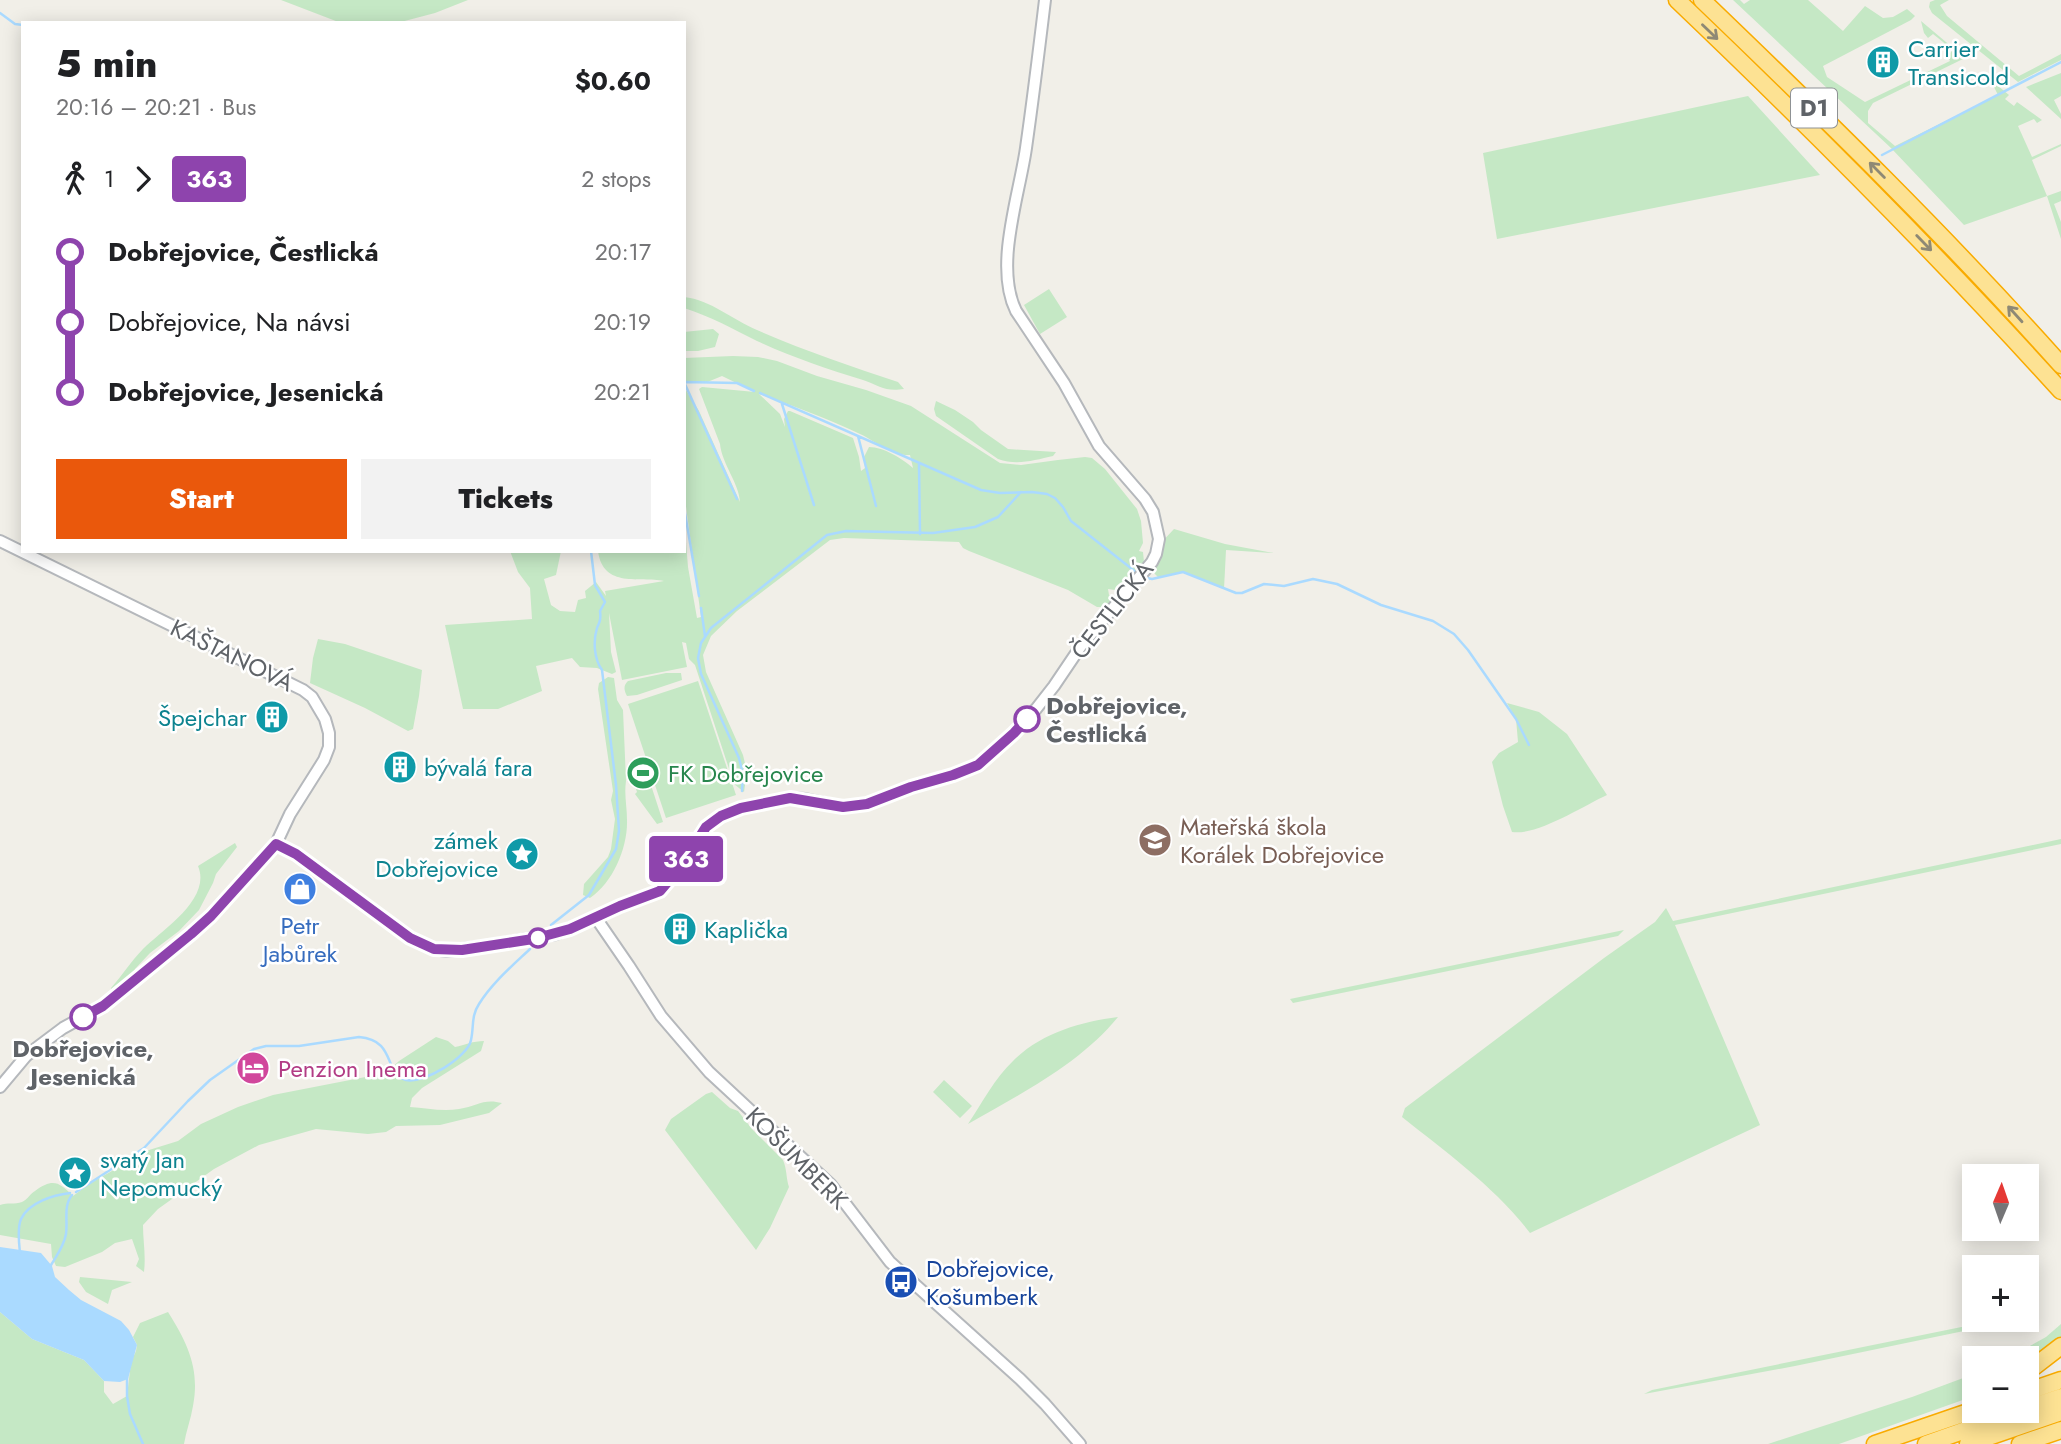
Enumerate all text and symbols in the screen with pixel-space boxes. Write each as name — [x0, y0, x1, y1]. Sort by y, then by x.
one-way arrow — [1701, 23, 1718, 40]
place label: Carrier Transicold — [1908, 31, 2009, 94]
text: 5 min — [56, 36, 158, 91]
building icon: Carrier Transicold — [1864, 43, 1902, 81]
text: $0.60 — [575, 62, 651, 100]
road number: D1 — [1791, 88, 1837, 128]
text: 20:16 – 20:21 · Bus — [56, 90, 256, 124]
icon: walk — [56, 160, 94, 198]
icon: forward — [124, 160, 162, 198]
text: 363 — [186, 161, 232, 196]
text: 1 — [104, 162, 114, 196]
text: 2 stops — [581, 162, 651, 196]
one-way arrow — [1868, 162, 1885, 179]
text: Dobřejovice, Čestlická — [108, 233, 379, 271]
text: 20:17 — [595, 235, 651, 269]
one-way arrow — [1916, 235, 1933, 252]
text: Dobřejovice, Na návsi — [108, 303, 351, 341]
text: 20:19 — [594, 305, 651, 339]
one-way arrow — [2007, 305, 2023, 323]
text: Dobřejovice, Jesenická — [108, 373, 384, 411]
text: 20:21 — [594, 375, 651, 409]
button: Start — [56, 459, 347, 539]
button: Tickets — [361, 459, 651, 539]
street label: ČESTLICKÁ — [1062, 553, 1162, 667]
street label: KAŠTANOVÁ — [164, 610, 300, 700]
place label: Dobřejovice, Čestlická — [1046, 688, 1188, 751]
building icon: Špejchar — [253, 698, 291, 736]
place label: Špejchar — [158, 700, 248, 735]
marker: Dobřejovice, Čestlická — [1014, 706, 1040, 732]
building icon: bývalá fara — [381, 748, 419, 786]
place label: bývalá fara — [424, 750, 533, 785]
sports icon: FK Dobřejovice — [624, 754, 662, 792]
place label: FK Dobřejovice — [668, 756, 823, 791]
place label: Mateřská škola Korálek Dobřejovice — [1180, 809, 1384, 872]
school or university icon: Mateřská škola Korálek Dobřejovice — [1136, 821, 1174, 859]
place label: zámek Dobřejovice — [375, 823, 498, 886]
place icon: zámek Dobřejovice — [503, 835, 541, 873]
line badge: 363 — [646, 836, 726, 882]
text: 363 — [663, 841, 709, 876]
shop icon: Petr Jabůrek — [281, 870, 319, 908]
place label: Petr Jabůrek — [260, 908, 338, 971]
building icon: Kaplička — [661, 910, 699, 948]
place label: Kaplička — [704, 912, 788, 947]
unlabelled marker — [528, 928, 548, 948]
marker: Dobřejovice, Jesenická — [70, 1004, 96, 1030]
place label: Dobřejovice, Jesenická — [12, 1031, 154, 1094]
hotel icon: Penzion Inema — [234, 1049, 272, 1087]
place label: Penzion Inema — [278, 1051, 427, 1086]
street label: KOŠUMBERK — [738, 1099, 857, 1218]
place label: svatý Jan Nepomucký — [100, 1142, 222, 1205]
place icon: svatý Jan Nepomucký — [56, 1154, 94, 1192]
north arrow — [1962, 1164, 2039, 1241]
map controls — [1962, 1164, 2039, 1423]
place label: Dobřejovice, Košumberk — [926, 1251, 1055, 1314]
button: + — [1962, 1255, 2039, 1332]
bus stop icon: Dobřejovice, Košumberk — [882, 1263, 920, 1301]
button: − — [1962, 1346, 2039, 1423]

